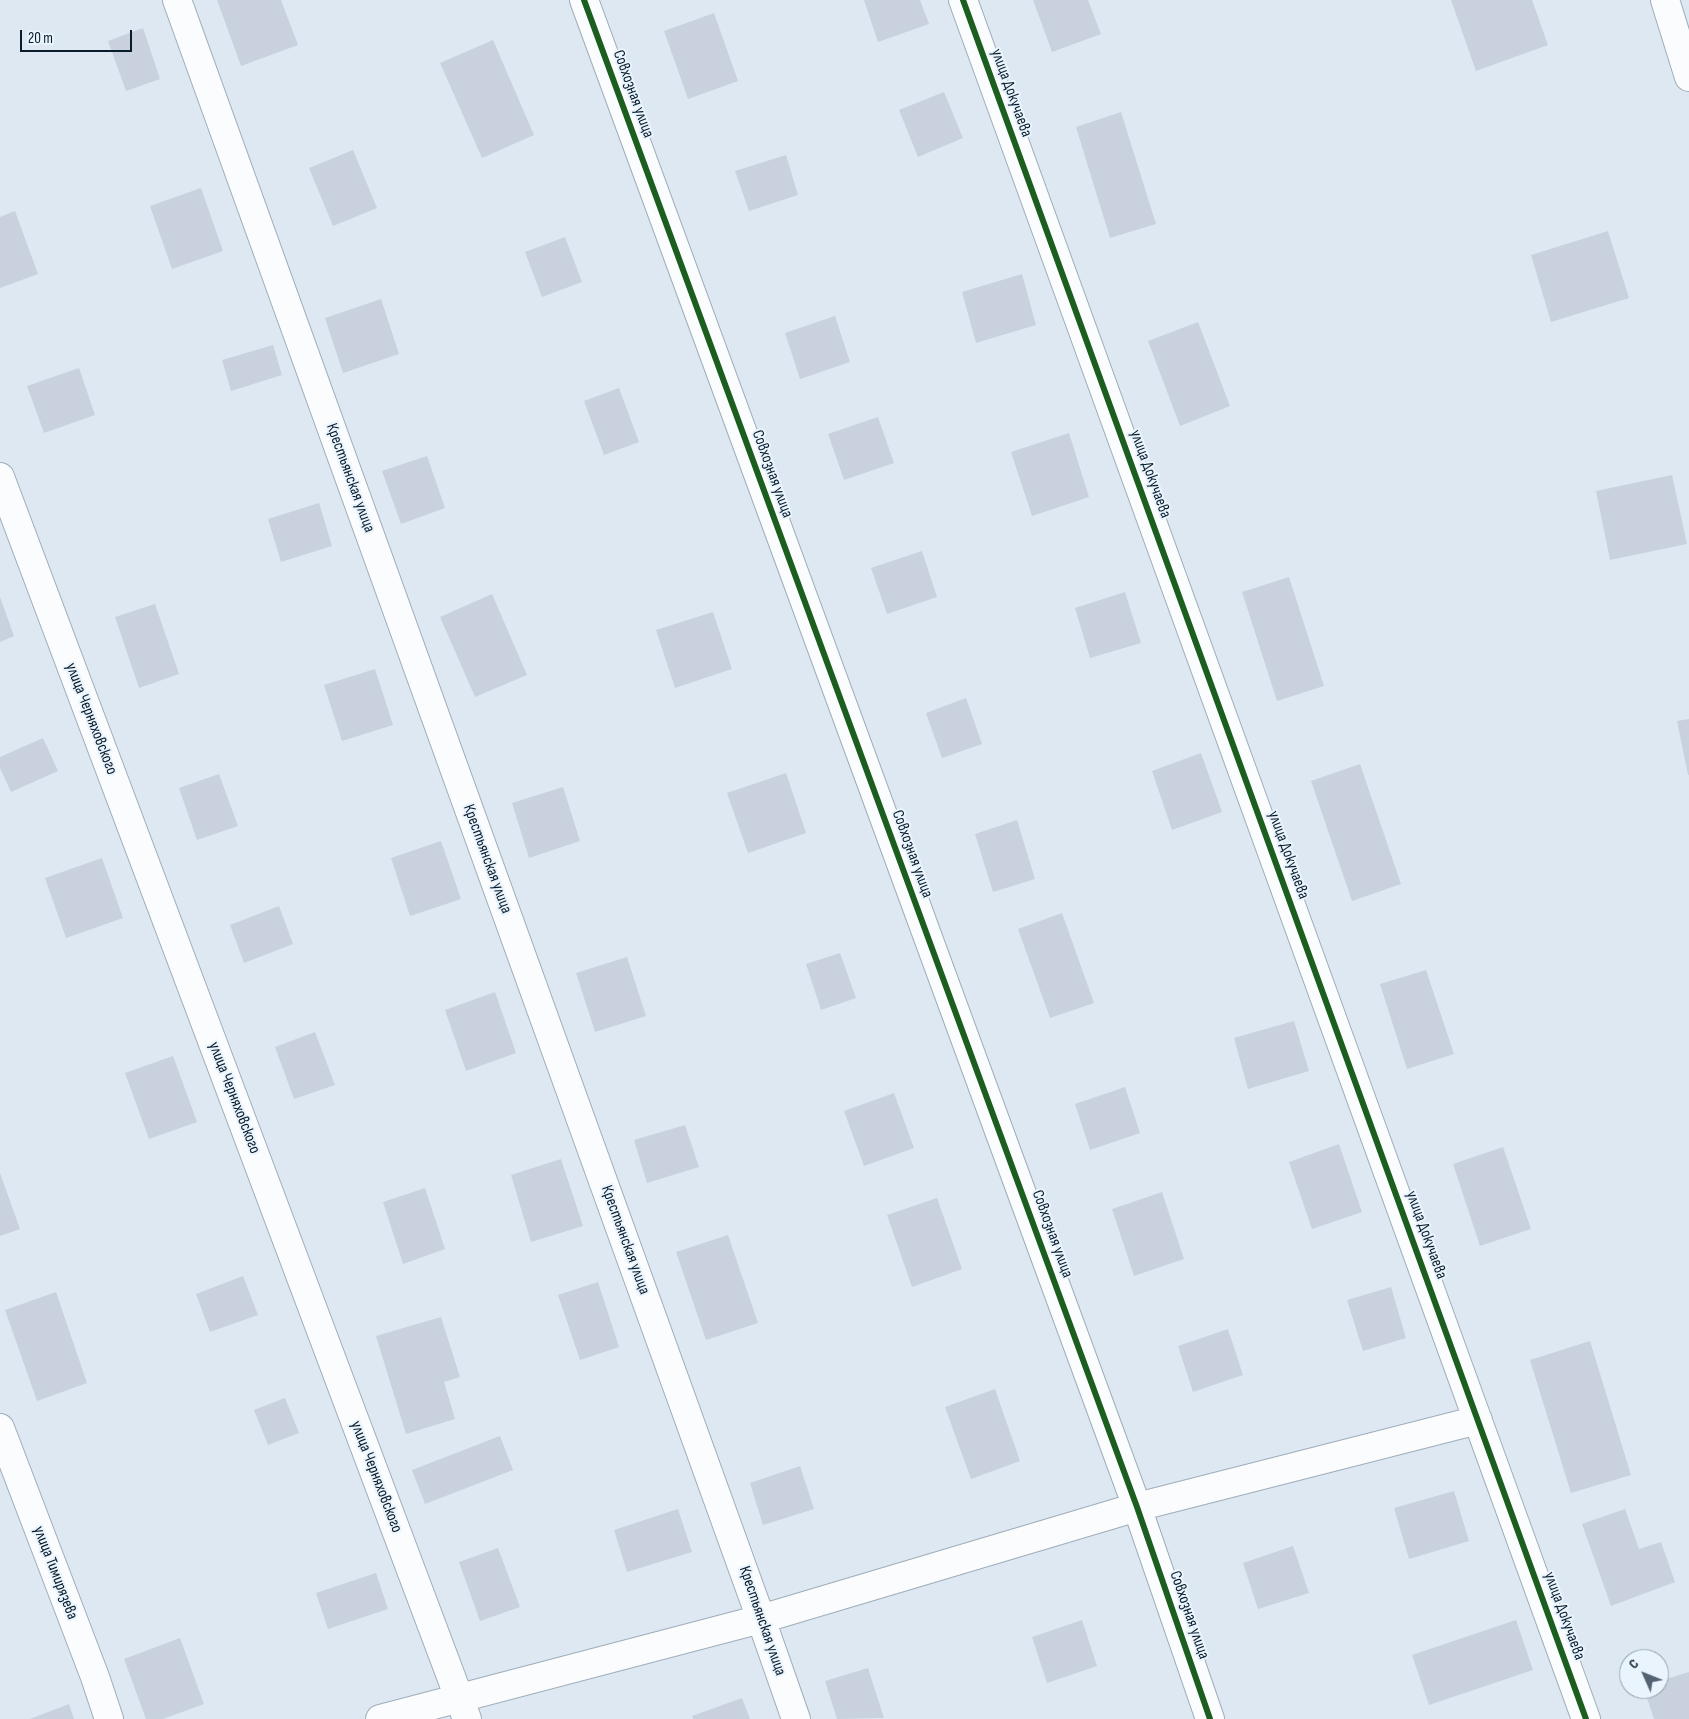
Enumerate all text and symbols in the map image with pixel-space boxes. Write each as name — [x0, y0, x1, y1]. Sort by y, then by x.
scale bar — [22, 20, 135, 52]
text: 20 m — [28, 29, 53, 48]
street label: улица Докучаева — [986, 46, 1036, 140]
street label: Совхозная улица — [608, 48, 658, 140]
street label: Крестьянская улица — [321, 421, 379, 535]
street label: улица Докучаева — [1125, 427, 1175, 521]
street label: Совхозная улица — [747, 428, 797, 520]
street label: улица Черняховского — [61, 660, 121, 778]
street label: Крестьянская улица — [458, 802, 516, 916]
street label: Совхозная улица — [887, 808, 937, 900]
street label: улица Докучаева — [1263, 808, 1313, 902]
street label: улица Черняховского — [204, 1039, 264, 1157]
street label: Крестьянская улица — [596, 1183, 654, 1297]
street label: Совхозная улица — [1027, 1188, 1077, 1280]
street label: улица Докучаева — [1401, 1188, 1451, 1282]
street label: улица Черняховского — [346, 1418, 406, 1536]
street label: улица Тимирязева — [28, 1524, 82, 1622]
street label: Крестьянская улица — [734, 1564, 790, 1678]
street label: Совхозная улица — [1165, 1568, 1213, 1662]
street label: улица Докучаева — [1539, 1569, 1589, 1663]
north arrow — [1619, 1649, 1669, 1699]
text: С — [1625, 1655, 1642, 1672]

